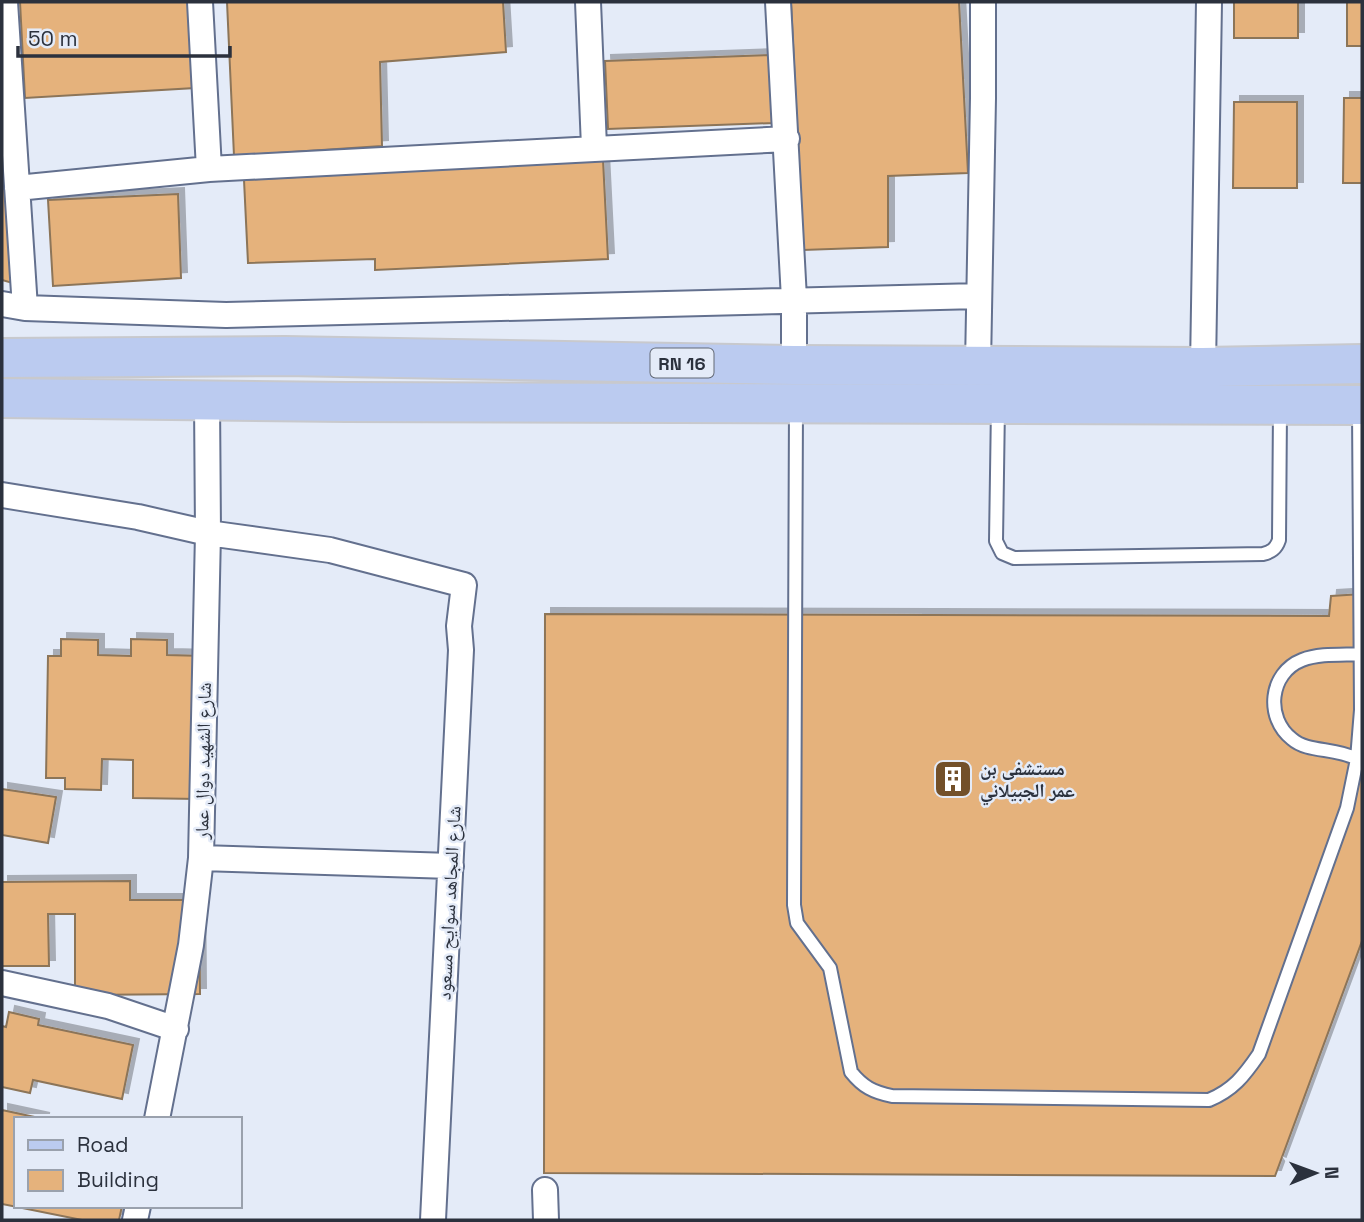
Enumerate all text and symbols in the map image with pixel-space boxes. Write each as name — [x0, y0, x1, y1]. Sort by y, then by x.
scale bar — [18, 14, 229, 58]
text: 50 m — [28, 25, 78, 52]
road number: RN 16 — [650, 348, 714, 377]
street label: شارع الشهيد دوال عمار — [189, 682, 217, 841]
place label: مستشفى بن عمر الجبيلاني — [980, 756, 1075, 805]
building icon: مستشفى بن عمر الجبيلاني — [932, 758, 974, 800]
street label: شارع المجاهد سوايح مسعود — [431, 805, 467, 1001]
legend — [14, 1117, 242, 1208]
text: Road — [77, 1131, 129, 1158]
north arrow — [1280, 1138, 1350, 1208]
text: Building — [77, 1166, 159, 1193]
text: N — [1319, 1166, 1344, 1179]

